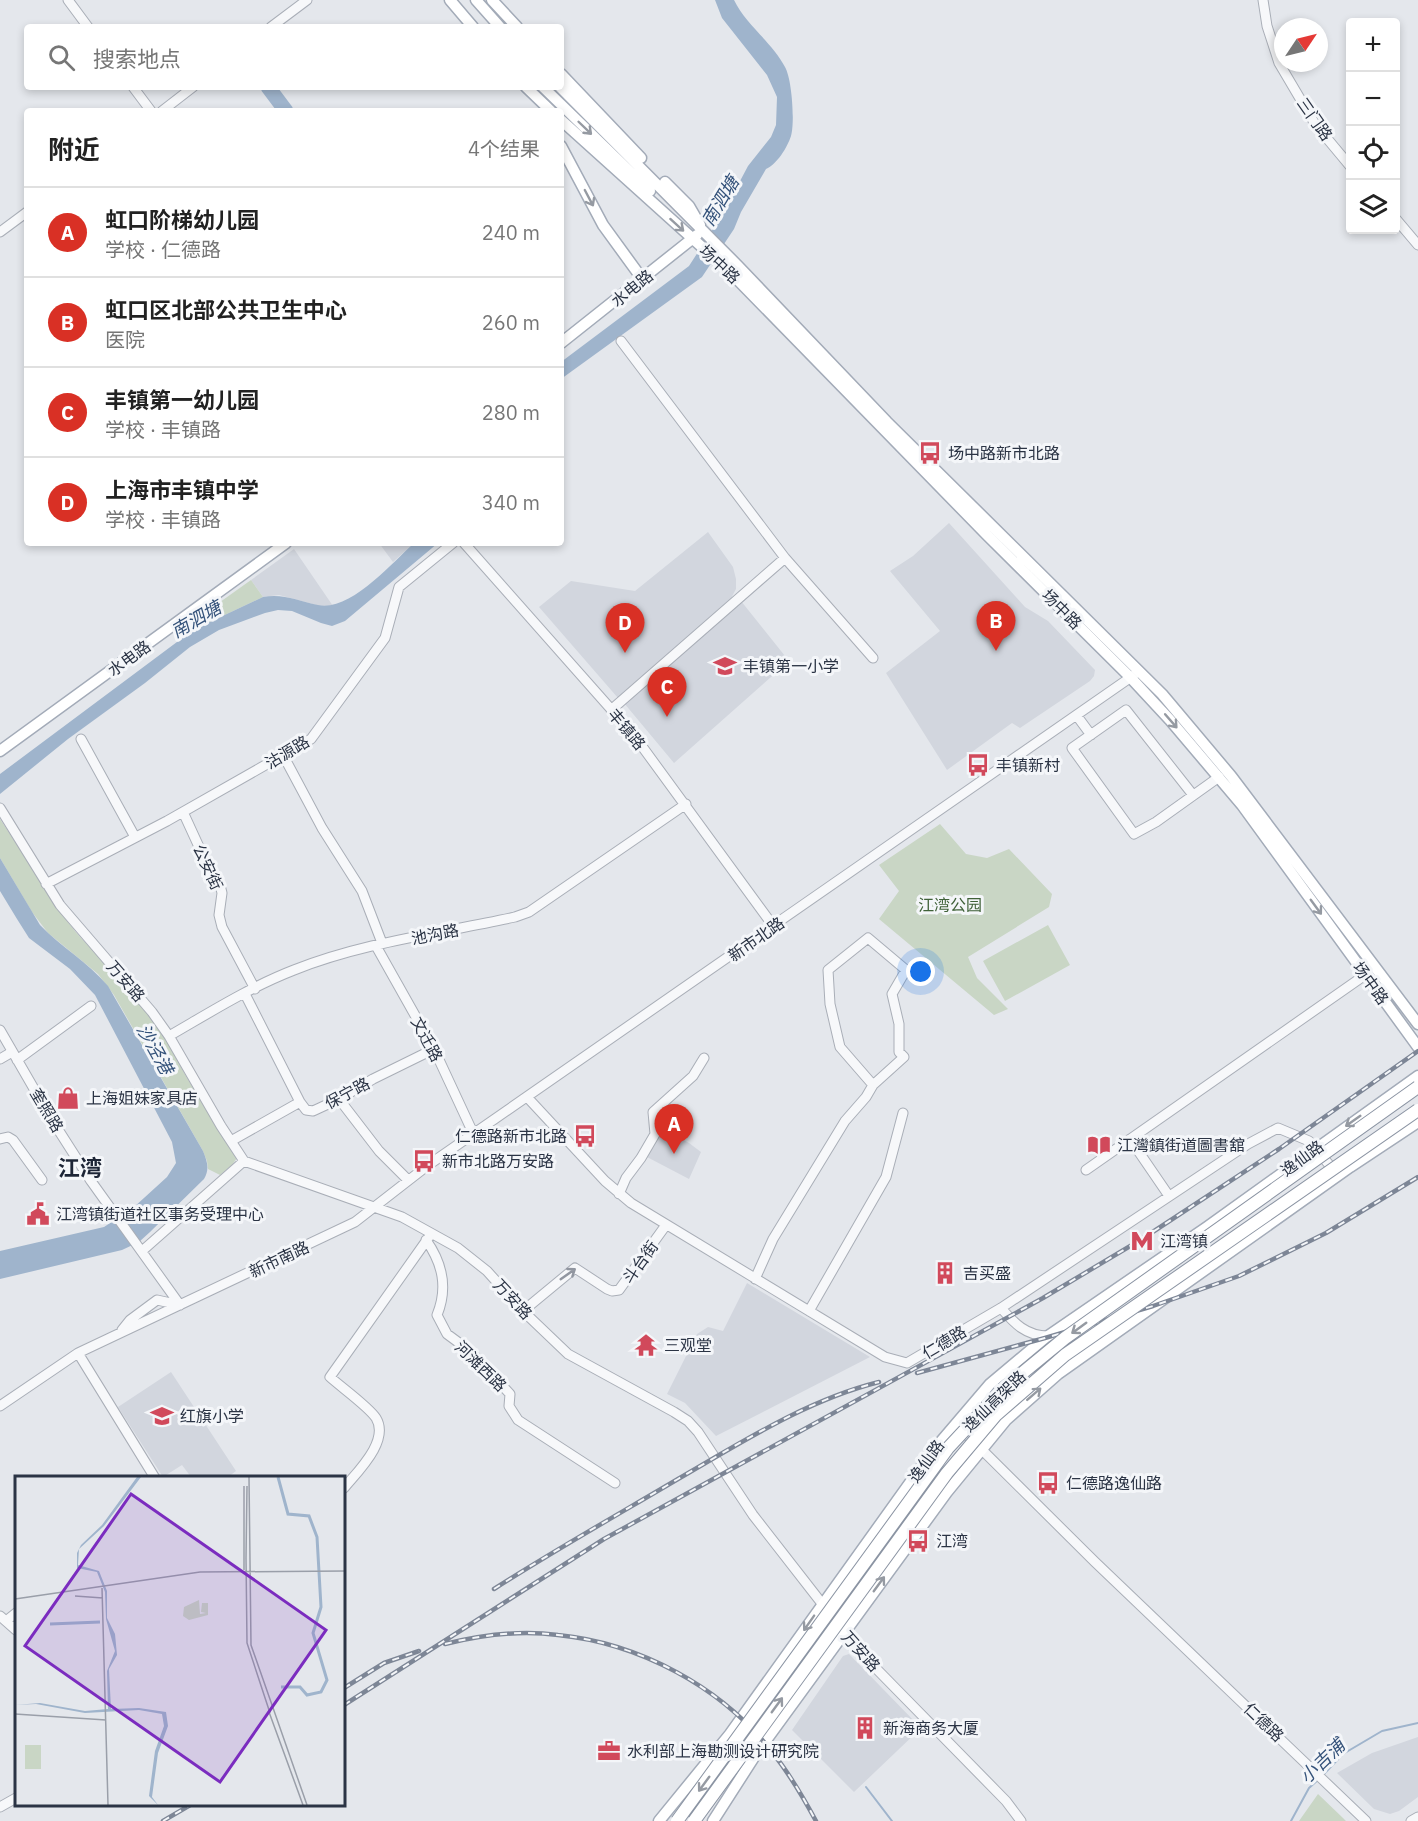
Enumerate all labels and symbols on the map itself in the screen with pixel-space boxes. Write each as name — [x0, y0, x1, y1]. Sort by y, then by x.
north arrow — [1274, 18, 1328, 72]
street label: 三门路 — [1293, 94, 1337, 144]
one-way arrow — [577, 120, 592, 135]
water label: 南泗塘 — [696, 169, 745, 230]
one-way arrow — [584, 188, 595, 206]
one-way arrow — [669, 218, 684, 232]
street label: 场中路 — [696, 240, 744, 288]
street label: 水电路 — [607, 265, 657, 311]
bus stop icon: 场中路新市北路 — [917, 440, 943, 466]
place label: 场中路新市北路 — [948, 443, 1060, 463]
street label: 场中路 — [1038, 585, 1086, 633]
water label: 南泗塘 — [167, 594, 228, 642]
pin: B — [976, 602, 1016, 651]
pin: D — [606, 604, 644, 653]
street label: 水电路 — [104, 636, 154, 680]
school or university icon: 丰镇第一小学 — [712, 653, 738, 679]
place label: 丰镇第一小学 — [743, 656, 839, 676]
pin: C — [648, 668, 686, 717]
street label: 丰镇路 — [604, 704, 650, 754]
one-way arrow — [1164, 713, 1178, 728]
street label: 沽源路 — [261, 731, 313, 773]
bus stop icon: 丰镇新村 — [965, 752, 991, 778]
place label: 丰镇新村 — [996, 755, 1060, 775]
street label: 公安街 — [189, 841, 227, 893]
park label: 江湾公园 — [918, 895, 982, 915]
one-way arrow — [1310, 899, 1323, 915]
street label: 新市北路 — [724, 912, 788, 966]
street label: 池沟路 — [410, 920, 460, 948]
street label: 万安路 — [103, 956, 149, 1006]
your location — [906, 957, 935, 986]
street label: 场中路 — [1349, 958, 1393, 1008]
street label: 文迁路 — [407, 1013, 447, 1065]
water label: 沙泾港 — [132, 1020, 180, 1081]
street label: 保宁路 — [321, 1073, 373, 1113]
street label: 奎照路 — [26, 1084, 68, 1136]
shop icon: 上海姐妹家具店 — [55, 1085, 81, 1111]
place label: 上海姐妹家具店 — [86, 1088, 198, 1108]
pin: A — [654, 1104, 694, 1154]
one-way arrow — [1345, 1115, 1362, 1127]
bus stop icon: 仁德路新市北路 — [572, 1123, 598, 1149]
place label: 仁德路新市北路 — [455, 1126, 567, 1146]
library icon: 江灣鎮街道圖書舘 — [1086, 1132, 1112, 1158]
place label: 江灣鎮街道圖書舘 — [1117, 1135, 1245, 1155]
street label: 逸仙路 — [1277, 1136, 1327, 1180]
bus stop icon: 新市北路万安路 — [411, 1148, 437, 1174]
place label: 新市北路万安路 — [442, 1151, 554, 1171]
district label: 江湾 — [58, 1153, 102, 1182]
public building icon: 江湾镇街道社区事务受理中心 — [25, 1201, 51, 1227]
place label: 江湾镇街道社区事务受理中心 — [56, 1204, 264, 1224]
metro station icon: 江湾镇 — [1129, 1228, 1155, 1254]
place label: 江湾镇 — [1160, 1231, 1208, 1251]
street label: 新市南路 — [246, 1236, 312, 1282]
street label: 斗台街 — [618, 1237, 662, 1287]
building icon: 吉买盛 — [932, 1260, 958, 1286]
place label: 吉买盛 — [963, 1263, 1011, 1283]
one-way arrow — [559, 1268, 576, 1281]
street label: 万安路 — [489, 1275, 537, 1323]
street label: 仁德路 — [918, 1321, 970, 1363]
one-way arrow — [1072, 1322, 1088, 1334]
temple icon: 三观堂 — [633, 1332, 659, 1358]
place label: 三观堂 — [664, 1335, 712, 1355]
street label: 河滩西路 — [451, 1337, 511, 1395]
street label: 逸仙高架路 — [958, 1366, 1030, 1436]
one-way arrow — [1026, 1387, 1041, 1401]
school or university icon: 红旗小学 — [149, 1403, 175, 1429]
place label: 红旗小学 — [180, 1406, 244, 1426]
street label: 逸仙路 — [904, 1436, 948, 1486]
bus stop icon: 仁德路逸仙路 — [1035, 1470, 1061, 1496]
place label: 仁德路逸仙路 — [1066, 1473, 1162, 1493]
inset map — [15, 1476, 345, 1806]
bus stop icon: 江湾 — [905, 1528, 931, 1554]
place label: 江湾 — [936, 1531, 968, 1551]
one-way arrow — [873, 1577, 885, 1593]
one-way arrow — [803, 1615, 815, 1631]
street label: 万安路 — [838, 1626, 884, 1676]
one-way arrow — [771, 1698, 783, 1714]
street label: 仁德路 — [1240, 1698, 1288, 1746]
building icon: 新海商务大厦 — [852, 1715, 878, 1741]
place label: 新海商务大厦 — [883, 1718, 979, 1738]
water label: 小吉浦 — [1295, 1732, 1352, 1788]
office icon: 水利部上海勘测设计研究院 — [596, 1738, 622, 1764]
place label: 水利部上海勘测设计研究院 — [627, 1741, 819, 1761]
one-way arrow — [698, 1776, 710, 1792]

